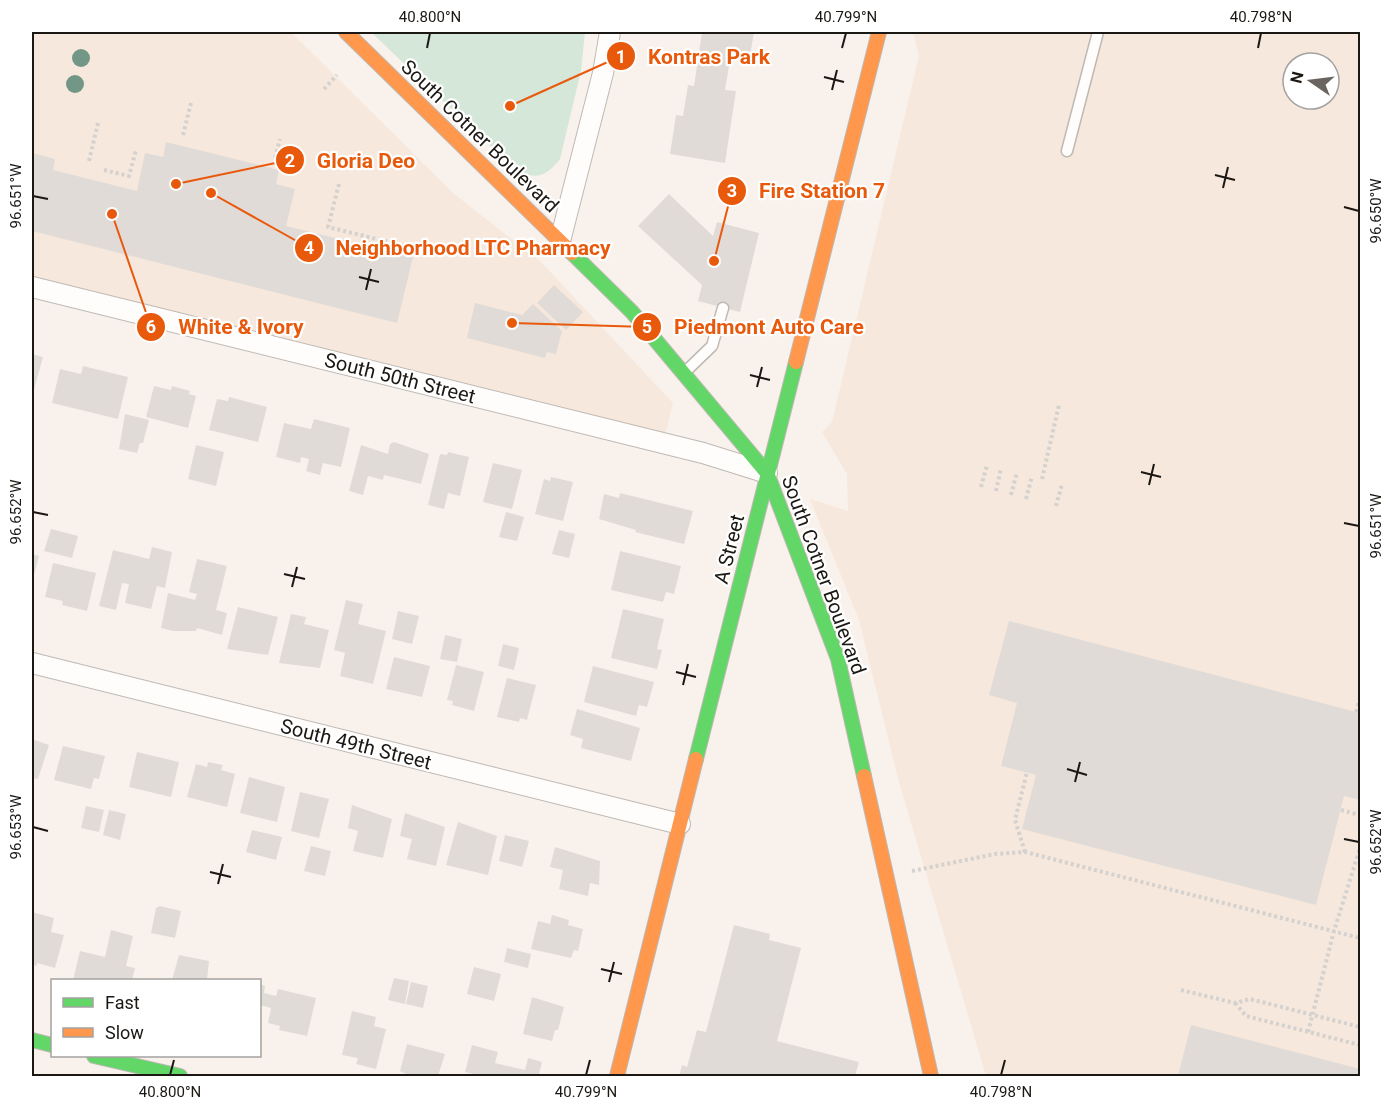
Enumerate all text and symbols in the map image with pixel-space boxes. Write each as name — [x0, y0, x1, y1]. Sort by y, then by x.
text: 40.800°N — [399, 8, 461, 26]
text: 40.799°N — [815, 8, 877, 26]
text: 40.798°N — [1230, 8, 1292, 26]
callout: Kontras Park — [606, 37, 782, 76]
text: Kontras Park — [648, 45, 771, 69]
text: 1 — [616, 46, 626, 67]
north arrow — [1281, 51, 1341, 111]
street label: South Cotner Boulevard — [396, 55, 564, 217]
text: N — [1286, 70, 1308, 85]
callout: Gloria Deo — [275, 141, 427, 180]
text: Gloria Deo — [317, 149, 415, 173]
text: 2 — [285, 150, 295, 171]
text: 96.651°W — [7, 163, 25, 229]
callout: Fire Station 7 — [717, 171, 897, 210]
text: 96.650°W — [1367, 178, 1385, 244]
text: Fire Station 7 — [759, 179, 885, 203]
text: 3 — [727, 180, 737, 201]
callout: Neighborhood LTC Pharmacy — [294, 228, 623, 267]
text: Neighborhood LTC Pharmacy — [335, 236, 611, 260]
text: 4 — [304, 237, 314, 258]
callout: White & Ivory — [136, 307, 316, 346]
callout: Piedmont Auto Care — [632, 307, 876, 346]
text: White & Ivory — [178, 315, 304, 339]
text: Piedmont Auto Care — [674, 315, 864, 339]
text: 6 — [146, 316, 156, 337]
text: 5 — [642, 316, 652, 337]
street label: South 50th Street — [322, 348, 478, 408]
street label: South Cotner Boulevard — [777, 472, 871, 678]
text: 96.652°W — [7, 479, 25, 545]
text: 96.651°W — [1367, 493, 1385, 559]
street label: A Street — [709, 512, 749, 586]
street label: South 49th Street — [278, 714, 434, 774]
text: 96.653°W — [7, 794, 25, 860]
text: 96.652°W — [1367, 809, 1385, 875]
legend — [51, 979, 261, 1057]
text: Fast — [105, 992, 140, 1013]
text: Slow — [105, 1022, 144, 1043]
text: 40.800°N — [139, 1083, 201, 1101]
text: 40.799°N — [555, 1083, 617, 1101]
text: 40.798°N — [970, 1083, 1032, 1101]

